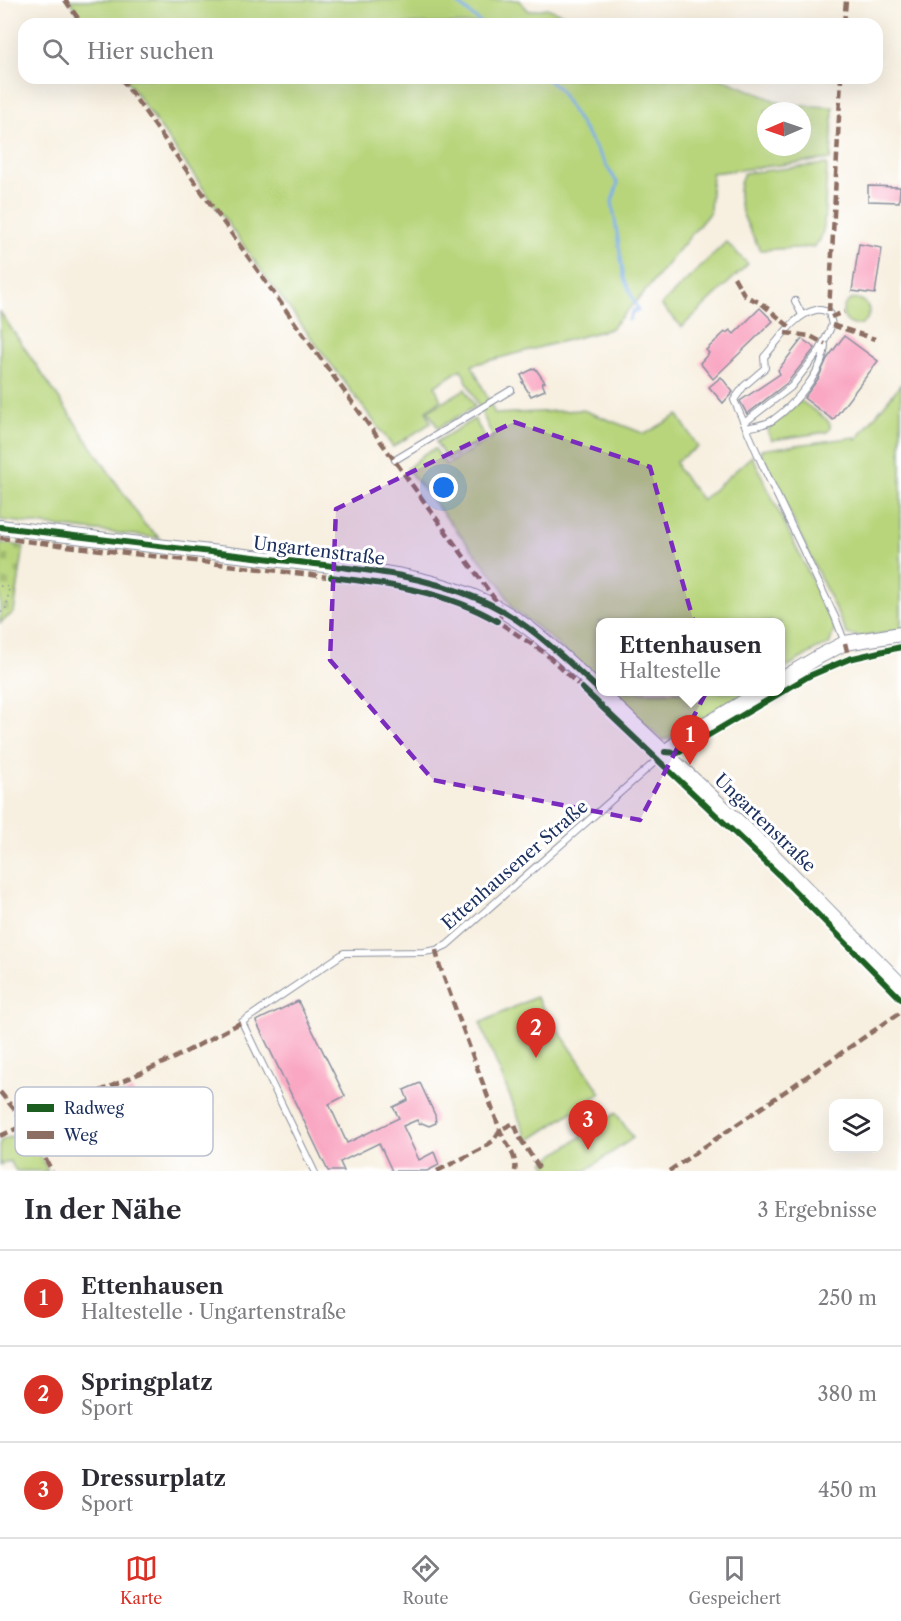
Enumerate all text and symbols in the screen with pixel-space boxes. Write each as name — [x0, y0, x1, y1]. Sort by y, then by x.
search box — [18, 18, 883, 84]
icon: search — [39, 35, 72, 68]
text: Hier suchen — [87, 38, 214, 65]
north arrow — [757, 102, 811, 156]
your location — [429, 473, 458, 502]
street label: Ungartenstraße — [252, 532, 386, 570]
popup — [596, 618, 785, 696]
text: Ettenhausen — [619, 632, 762, 659]
text: Haltestelle — [619, 659, 721, 683]
pin: 1 — [670, 716, 710, 765]
street label: Ungartenstraße — [710, 769, 820, 877]
street label: Ettenhausener Straße — [437, 796, 593, 934]
pin: 2 — [516, 1008, 556, 1058]
legend — [15, 1087, 213, 1156]
text: Radweg — [64, 1098, 124, 1118]
map controls — [829, 1099, 883, 1153]
button: layers — [829, 1099, 883, 1153]
pin: 3 — [568, 1100, 608, 1150]
text: Weg — [63, 1125, 98, 1145]
text: In der Nähe — [24, 1194, 181, 1226]
text: 3 Ergebnisse — [758, 1198, 877, 1222]
text: Ettenhausen — [81, 1273, 224, 1300]
text: 1 — [39, 1286, 48, 1310]
text: 250 m — [818, 1286, 877, 1310]
text: Haltestelle · Ungartenstraße — [81, 1300, 346, 1324]
text: Springplatz — [81, 1369, 213, 1396]
text: 2 — [38, 1382, 49, 1406]
text: 380 m — [818, 1382, 877, 1406]
text: Sport — [81, 1396, 133, 1420]
text: Dressurplatz — [81, 1465, 226, 1492]
text: 3 — [38, 1478, 49, 1502]
text: 450 m — [818, 1478, 877, 1502]
text: Sport — [81, 1492, 133, 1516]
tab: Karte — [120, 1552, 162, 1608]
tab: Route — [403, 1552, 448, 1608]
tab: Gespeichert — [689, 1552, 781, 1608]

